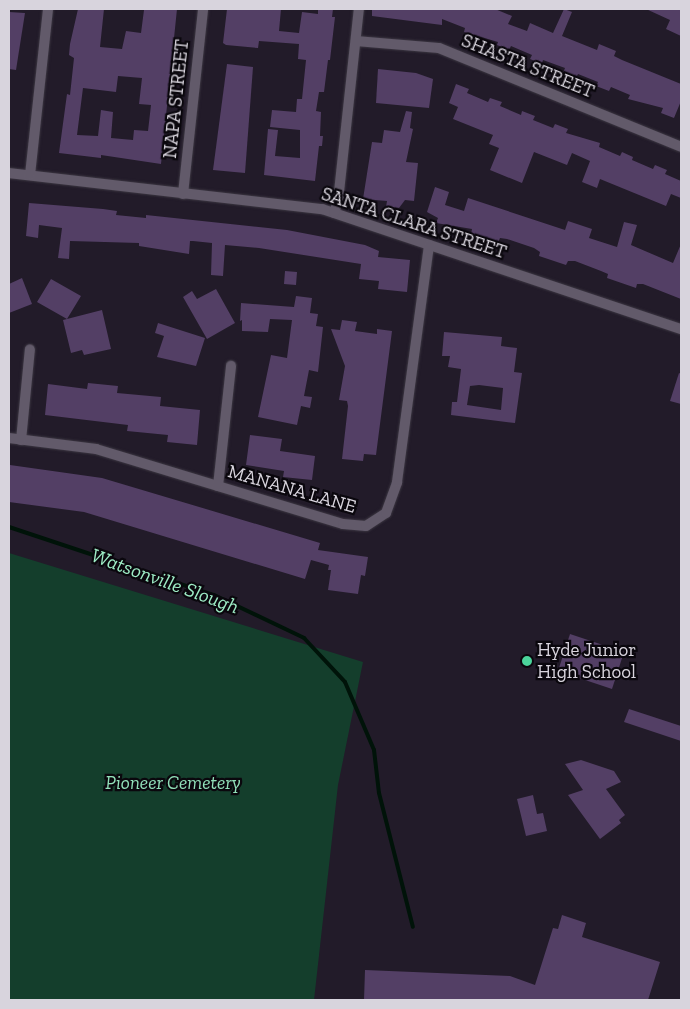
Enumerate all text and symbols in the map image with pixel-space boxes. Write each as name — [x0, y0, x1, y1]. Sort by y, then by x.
street label: SHASTA STREET — [458, 29, 598, 103]
street label: NAPA STREET — [158, 38, 194, 160]
street label: SANTA CLARA STREET — [318, 182, 510, 264]
street label: MANANA LANE — [225, 460, 359, 518]
water label: Watsonville Slough — [88, 543, 242, 619]
place label: Hyde Junior High School — [537, 639, 637, 683]
marker: Hyde Junior High School — [521, 655, 533, 667]
park label: Pioneer Cemetery — [105, 772, 241, 794]

